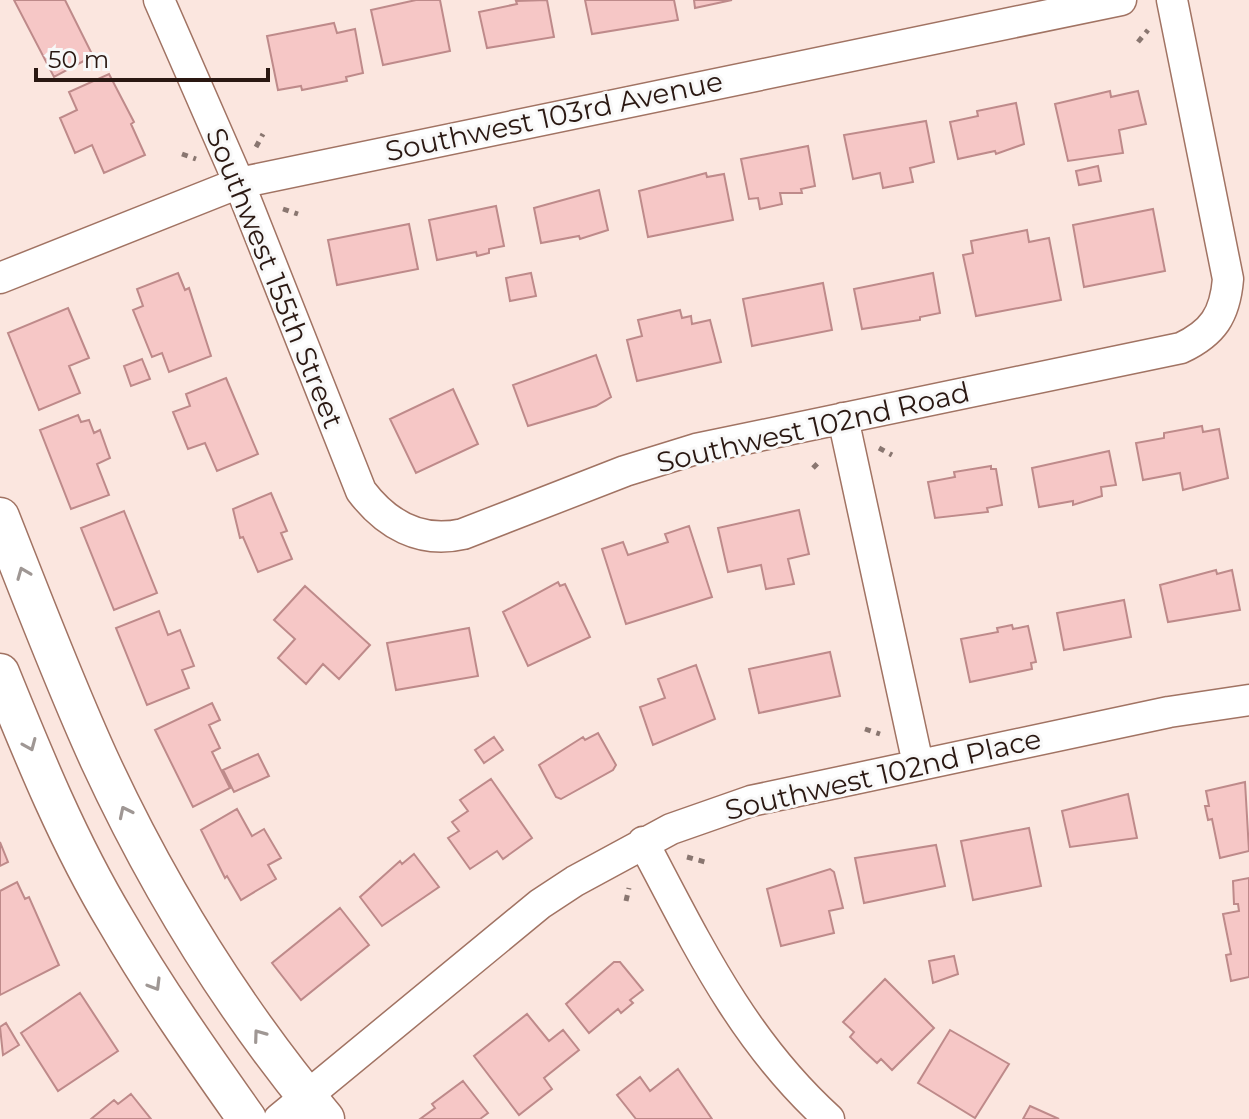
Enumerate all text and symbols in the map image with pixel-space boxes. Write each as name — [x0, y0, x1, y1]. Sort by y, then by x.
scale bar — [36, 32, 268, 82]
text: 50 m — [48, 45, 109, 74]
street label: Southwest 103rd Avenue — [382, 64, 726, 168]
street label: Southwest 155th Street — [199, 123, 351, 433]
street label: Southwest 102nd Road — [653, 374, 973, 480]
one-way arrow — [16, 567, 32, 581]
street label: Southwest 102nd Place — [722, 721, 1044, 827]
one-way arrow — [21, 737, 37, 751]
one-way arrow — [119, 806, 135, 821]
one-way arrow — [145, 976, 161, 991]
one-way arrow — [254, 1029, 268, 1043]

